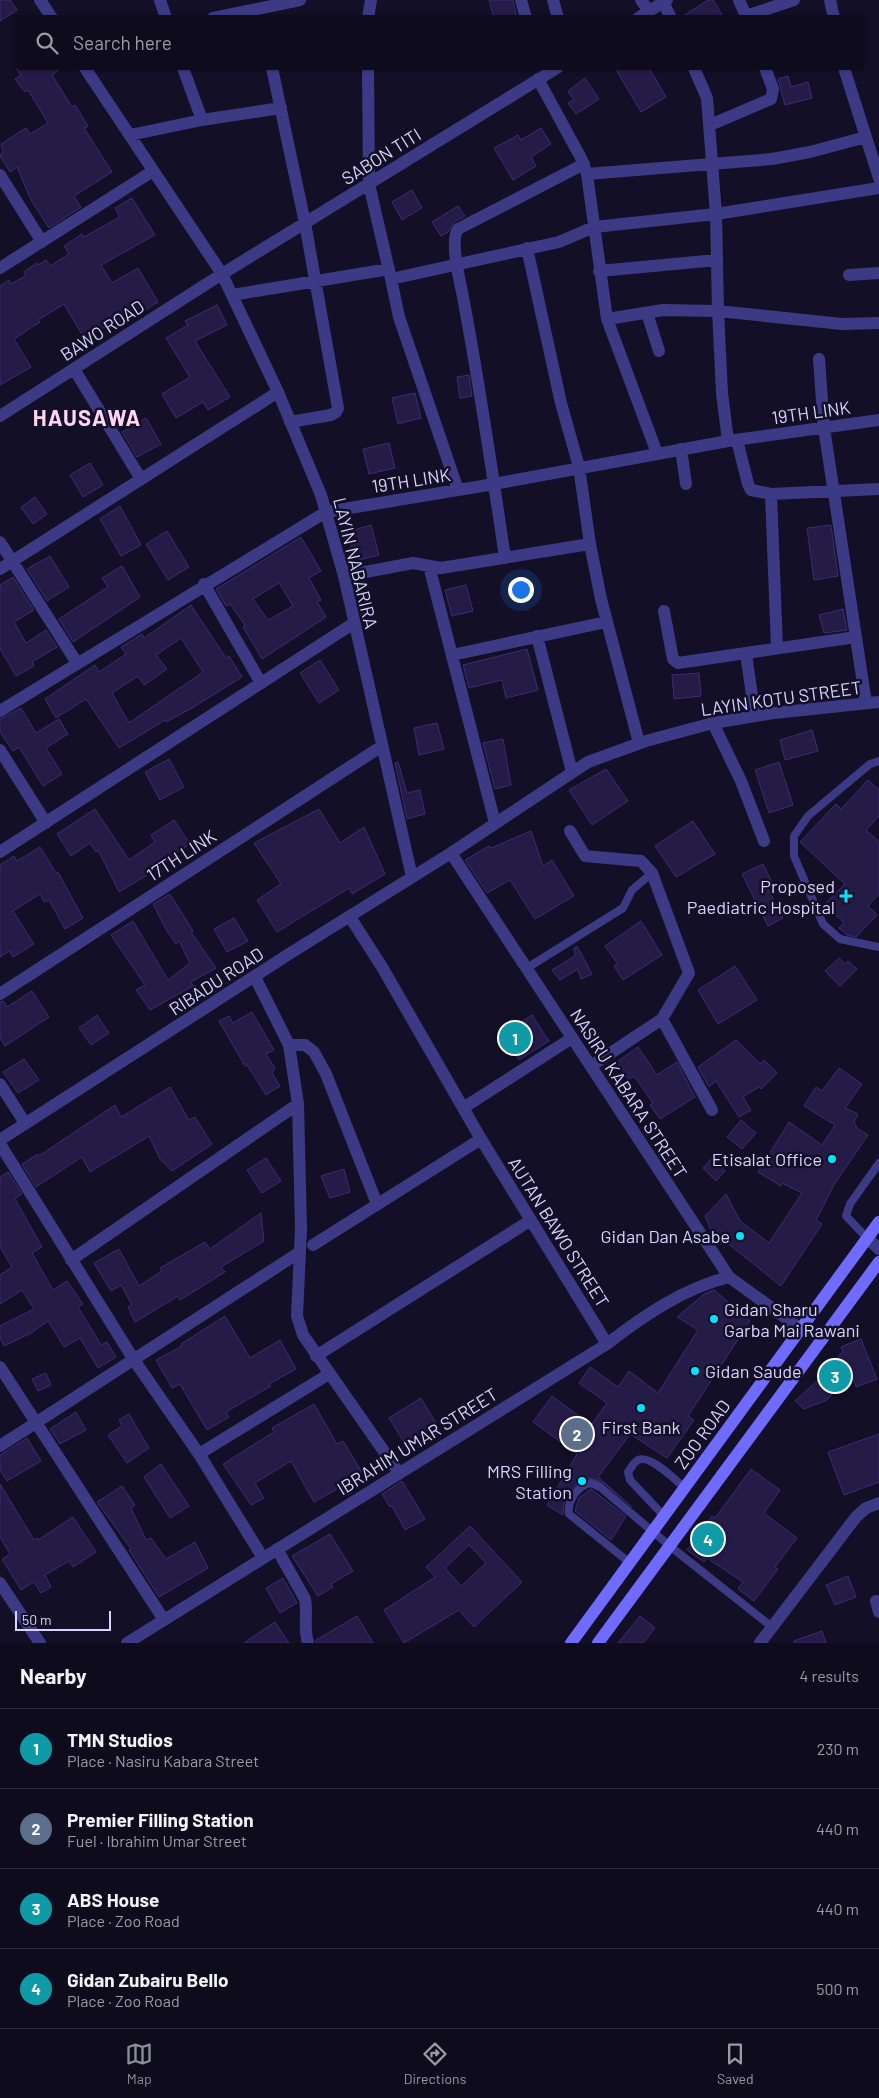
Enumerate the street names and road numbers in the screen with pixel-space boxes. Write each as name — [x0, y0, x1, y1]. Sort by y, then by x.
street label: SABON TITI — [337, 123, 425, 189]
street label: BAWO ROAD — [56, 295, 148, 365]
street label: 19TH LINK — [770, 396, 852, 428]
street label: 19TH LINK — [370, 463, 452, 497]
street label: LAYIN NABARIRA — [329, 495, 383, 631]
street label: LAYIN KOTU STREET — [699, 676, 863, 720]
street label: 17TH LINK — [142, 824, 220, 886]
street label: RIBADU ROAD — [165, 942, 267, 1020]
street label: NASIRU KABARA STREET — [566, 1004, 692, 1182]
street label: AUTAN BAWO STREET — [504, 1153, 614, 1311]
street label: IBRAHIM UMAR STREET — [333, 1383, 501, 1499]
street label: ZOO ROAD — [670, 1395, 734, 1473]

